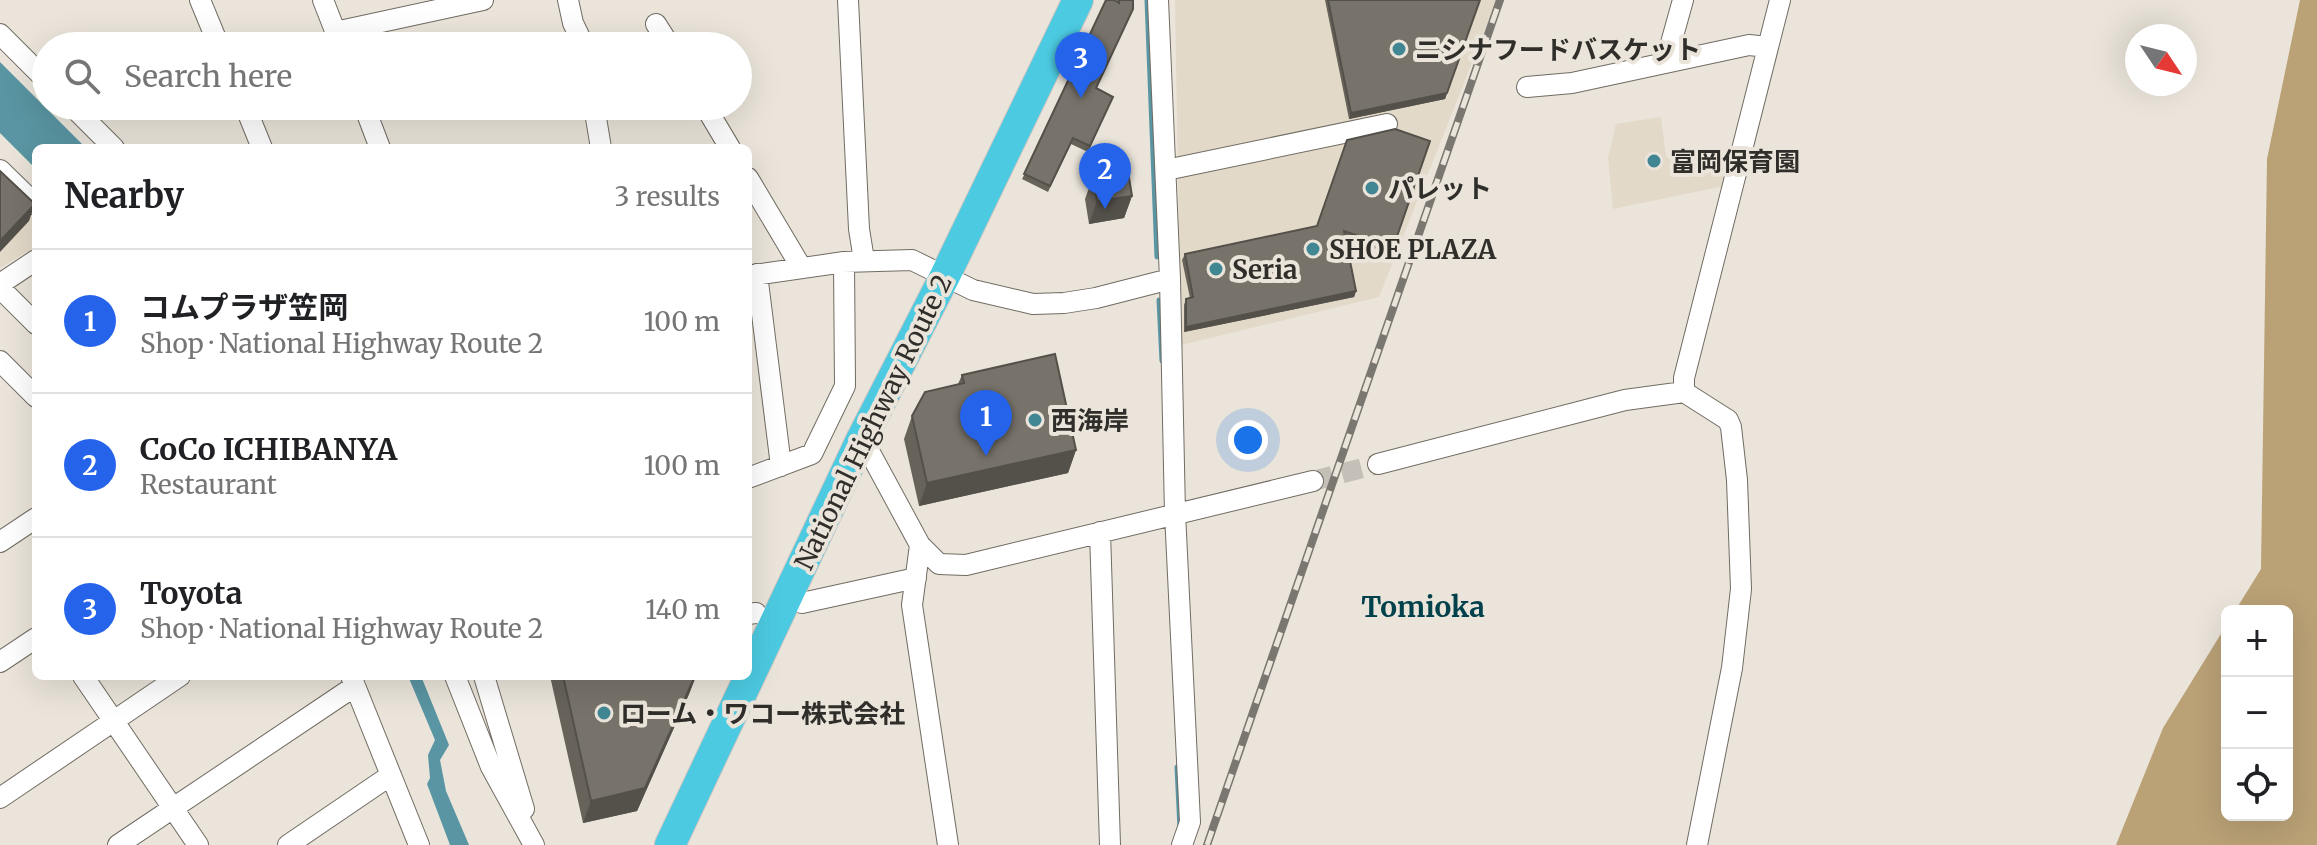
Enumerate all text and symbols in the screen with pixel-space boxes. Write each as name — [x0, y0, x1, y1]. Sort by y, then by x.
north arrow — [2125, 24, 2197, 96]
search box — [32, 32, 752, 120]
pin: 3 — [1055, 32, 1107, 98]
place label: ニシナフードバスケット — [1415, 33, 1701, 66]
marker: ニシナフードバスケット — [1390, 40, 1408, 58]
icon: search — [60, 54, 104, 98]
text: Search here — [124, 57, 292, 95]
pin: 2 — [1079, 143, 1131, 209]
place label: 富岡保育園 — [1670, 145, 1800, 178]
marker: 富岡保育園 — [1645, 152, 1663, 170]
place label: パレット — [1388, 172, 1492, 205]
text: Nearby — [64, 175, 184, 217]
marker: パレット — [1363, 179, 1381, 197]
text: 3 results — [615, 180, 720, 213]
place label: SHOE PLAZA — [1329, 233, 1497, 266]
marker: SHOE PLAZA — [1304, 240, 1322, 258]
place label: Seria — [1232, 253, 1298, 286]
marker: Seria — [1207, 260, 1225, 278]
street label: National Highway Route 2 — [787, 269, 959, 575]
text: コムプラザ笠岡 — [140, 288, 348, 326]
text: 1 — [84, 305, 96, 338]
text: 100 m — [644, 305, 720, 338]
text: Shop · National Highway Route 2 — [140, 327, 543, 360]
pin: 1 — [960, 390, 1012, 456]
place label: 西海岸 — [1051, 404, 1129, 437]
marker: 西海岸 — [1026, 411, 1044, 429]
your location — [1228, 420, 1268, 460]
text: CoCo ICHIBANYA — [140, 430, 397, 468]
text: 2 — [82, 449, 98, 482]
text: 100 m — [644, 449, 720, 482]
text: Restaurant — [140, 468, 277, 501]
text: Toyota — [140, 574, 243, 612]
district label: Tomioka — [1361, 589, 1485, 625]
text: 3 — [83, 593, 97, 626]
text: 140 m — [645, 593, 720, 626]
map controls — [2221, 605, 2293, 821]
button: + — [2221, 605, 2293, 677]
text: Shop · National Highway Route 2 — [140, 612, 543, 645]
button: − — [2221, 677, 2293, 749]
place label: ローム・ワコー株式会社 — [620, 697, 905, 730]
marker: ローム・ワコー株式会社 — [595, 704, 613, 722]
button: locate — [2221, 749, 2293, 821]

